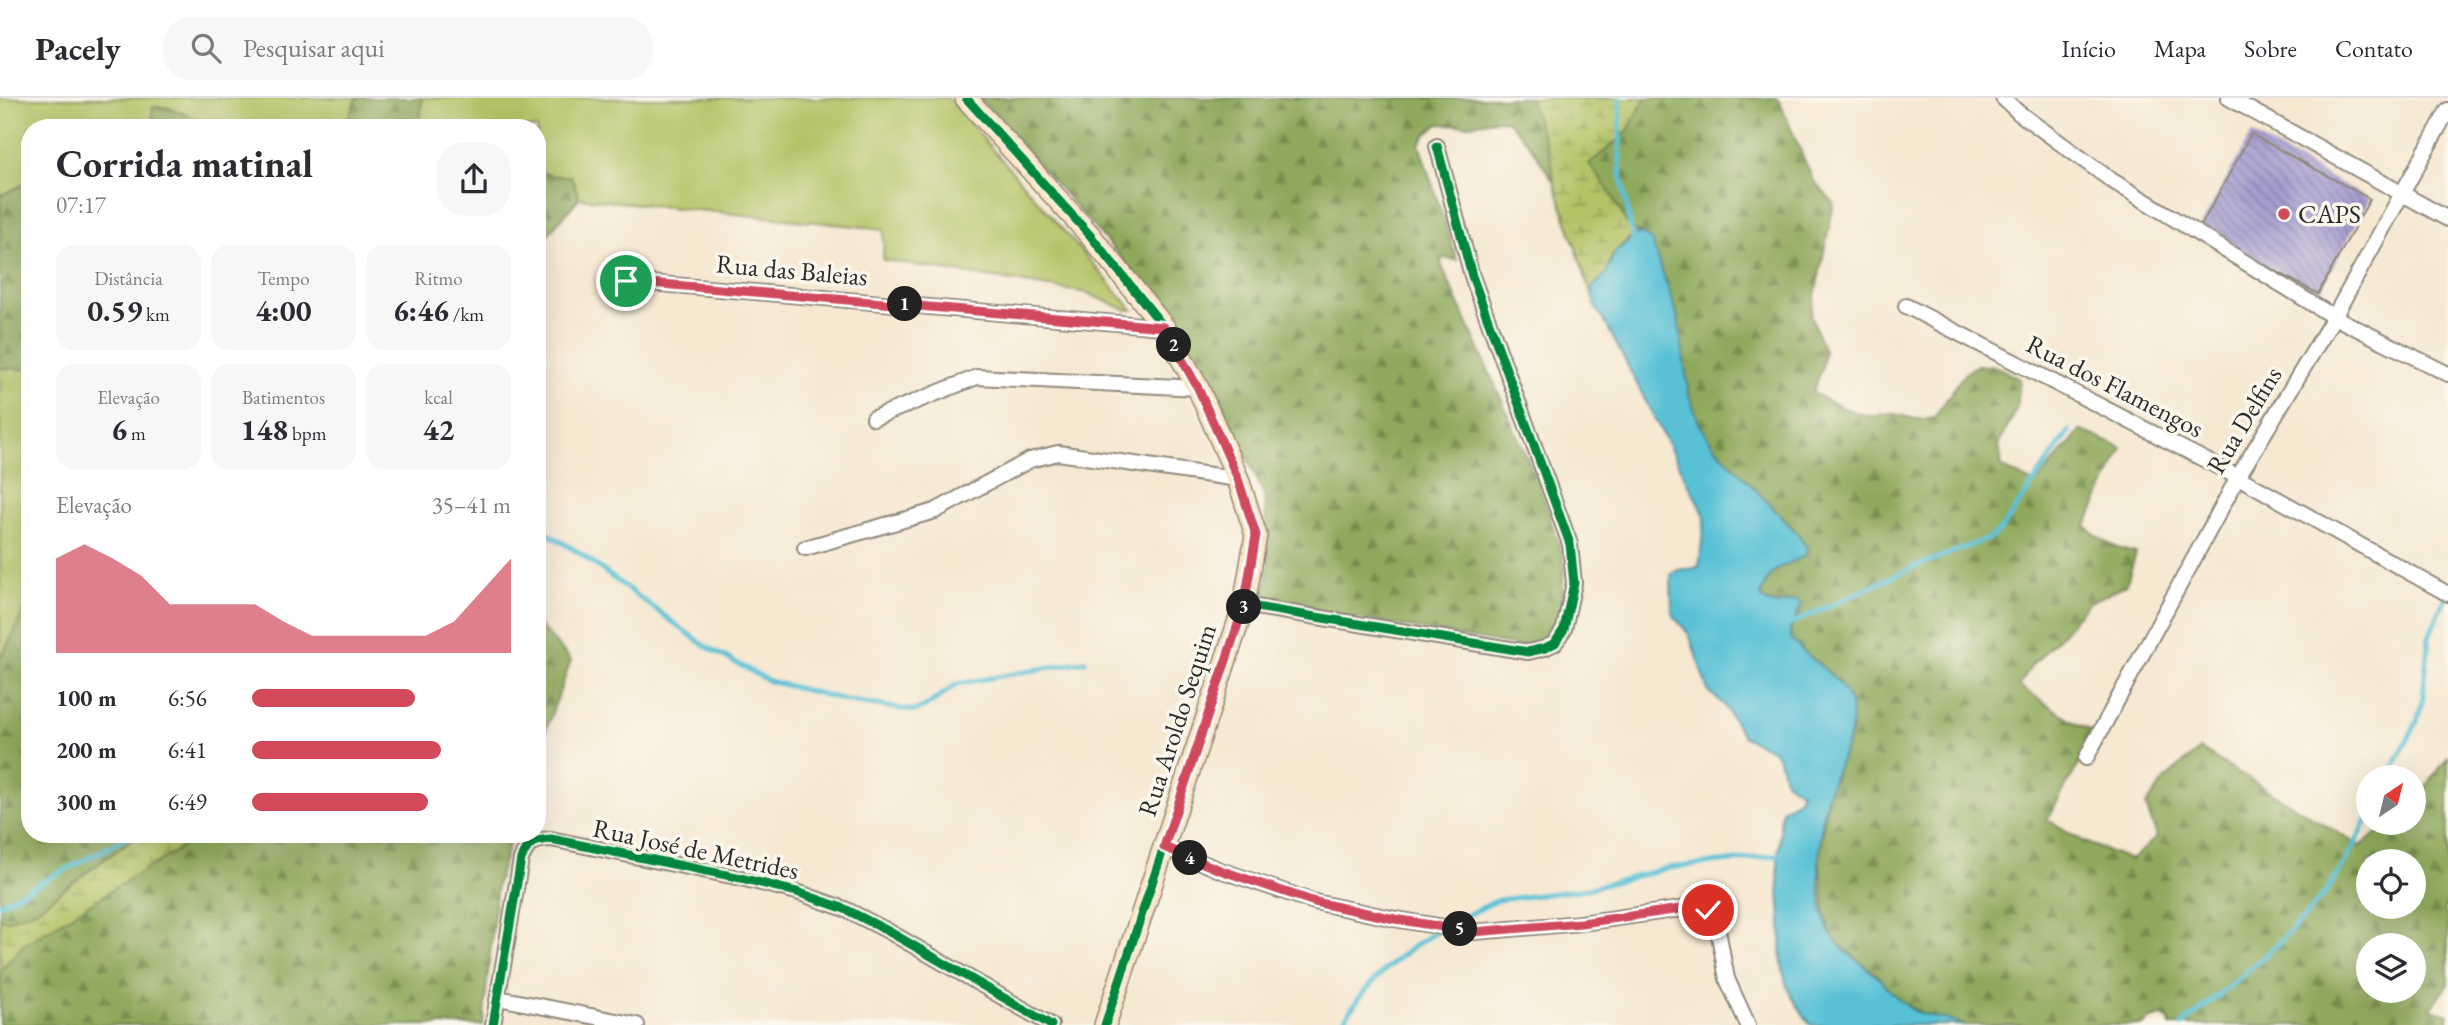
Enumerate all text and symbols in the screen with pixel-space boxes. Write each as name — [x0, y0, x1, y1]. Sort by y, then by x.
search box — [163, 17, 653, 80]
text: Pacely — [35, 27, 121, 70]
icon: search — [187, 29, 225, 67]
text: Pesquisar aqui — [243, 31, 385, 65]
text: Início — [2062, 33, 2116, 64]
text: Mapa — [2154, 33, 2206, 64]
text: Sobre — [2244, 33, 2297, 64]
text: Contato — [2335, 33, 2413, 64]
text: Corrida matinal — [56, 139, 313, 188]
button: share — [437, 142, 511, 216]
text: 07:17 — [56, 190, 106, 220]
place label: CAPS — [2298, 197, 2361, 231]
marker: CAPS — [2276, 206, 2292, 222]
street label: Rua das Baleias — [715, 246, 869, 294]
pin — [596, 251, 656, 311]
icon: arrive — [607, 262, 645, 300]
text: Distância — [94, 266, 163, 291]
text: Tempo — [257, 266, 310, 291]
text: Ritmo — [414, 266, 463, 291]
pin: 1 — [888, 286, 922, 322]
text: 0.59 — [87, 291, 142, 330]
text: 4:00 — [255, 291, 312, 330]
text: 6:46 — [393, 291, 449, 330]
text: 1 — [899, 291, 910, 316]
text: km — [142, 302, 170, 327]
text: /km — [449, 302, 484, 327]
street label: Rua dos Flamengos — [2021, 327, 2209, 445]
pin: 2 — [1156, 328, 1192, 362]
text: 2 — [1168, 332, 1179, 357]
street label: Rua Delfins — [2199, 360, 2289, 480]
text: Elevação — [97, 385, 160, 410]
text: Batimentos — [242, 385, 325, 410]
text: kcal — [424, 385, 453, 410]
text: 6 — [111, 410, 127, 449]
text: 148 — [241, 410, 288, 449]
text: 42 — [423, 410, 454, 449]
text: m — [127, 421, 146, 446]
text: bpm — [288, 421, 326, 446]
text: Elevação — [56, 490, 132, 520]
text: 35–41 m — [432, 490, 511, 520]
pin: 3 — [1226, 589, 1262, 624]
text: 3 — [1238, 594, 1249, 619]
street label: Rua Aroldo Sequim — [1130, 620, 1224, 820]
text: 100 m — [56, 683, 117, 713]
text: 6:56 — [168, 683, 207, 713]
text: 200 m — [56, 735, 117, 765]
text: 6:41 — [168, 735, 207, 765]
north arrow — [2356, 765, 2426, 835]
map controls — [2356, 765, 2426, 1003]
text: 300 m — [56, 787, 117, 817]
text: 6:49 — [168, 787, 207, 817]
street label: Rua José de Metrides — [590, 811, 802, 887]
pin: 4 — [1172, 840, 1208, 876]
text: 4 — [1184, 845, 1195, 870]
button: locate — [2356, 849, 2426, 919]
pin — [1678, 880, 1738, 940]
icon: check — [1689, 891, 1727, 929]
pin: 5 — [1442, 912, 1478, 946]
text: 5 — [1454, 916, 1465, 941]
button: layers — [2356, 933, 2426, 1003]

